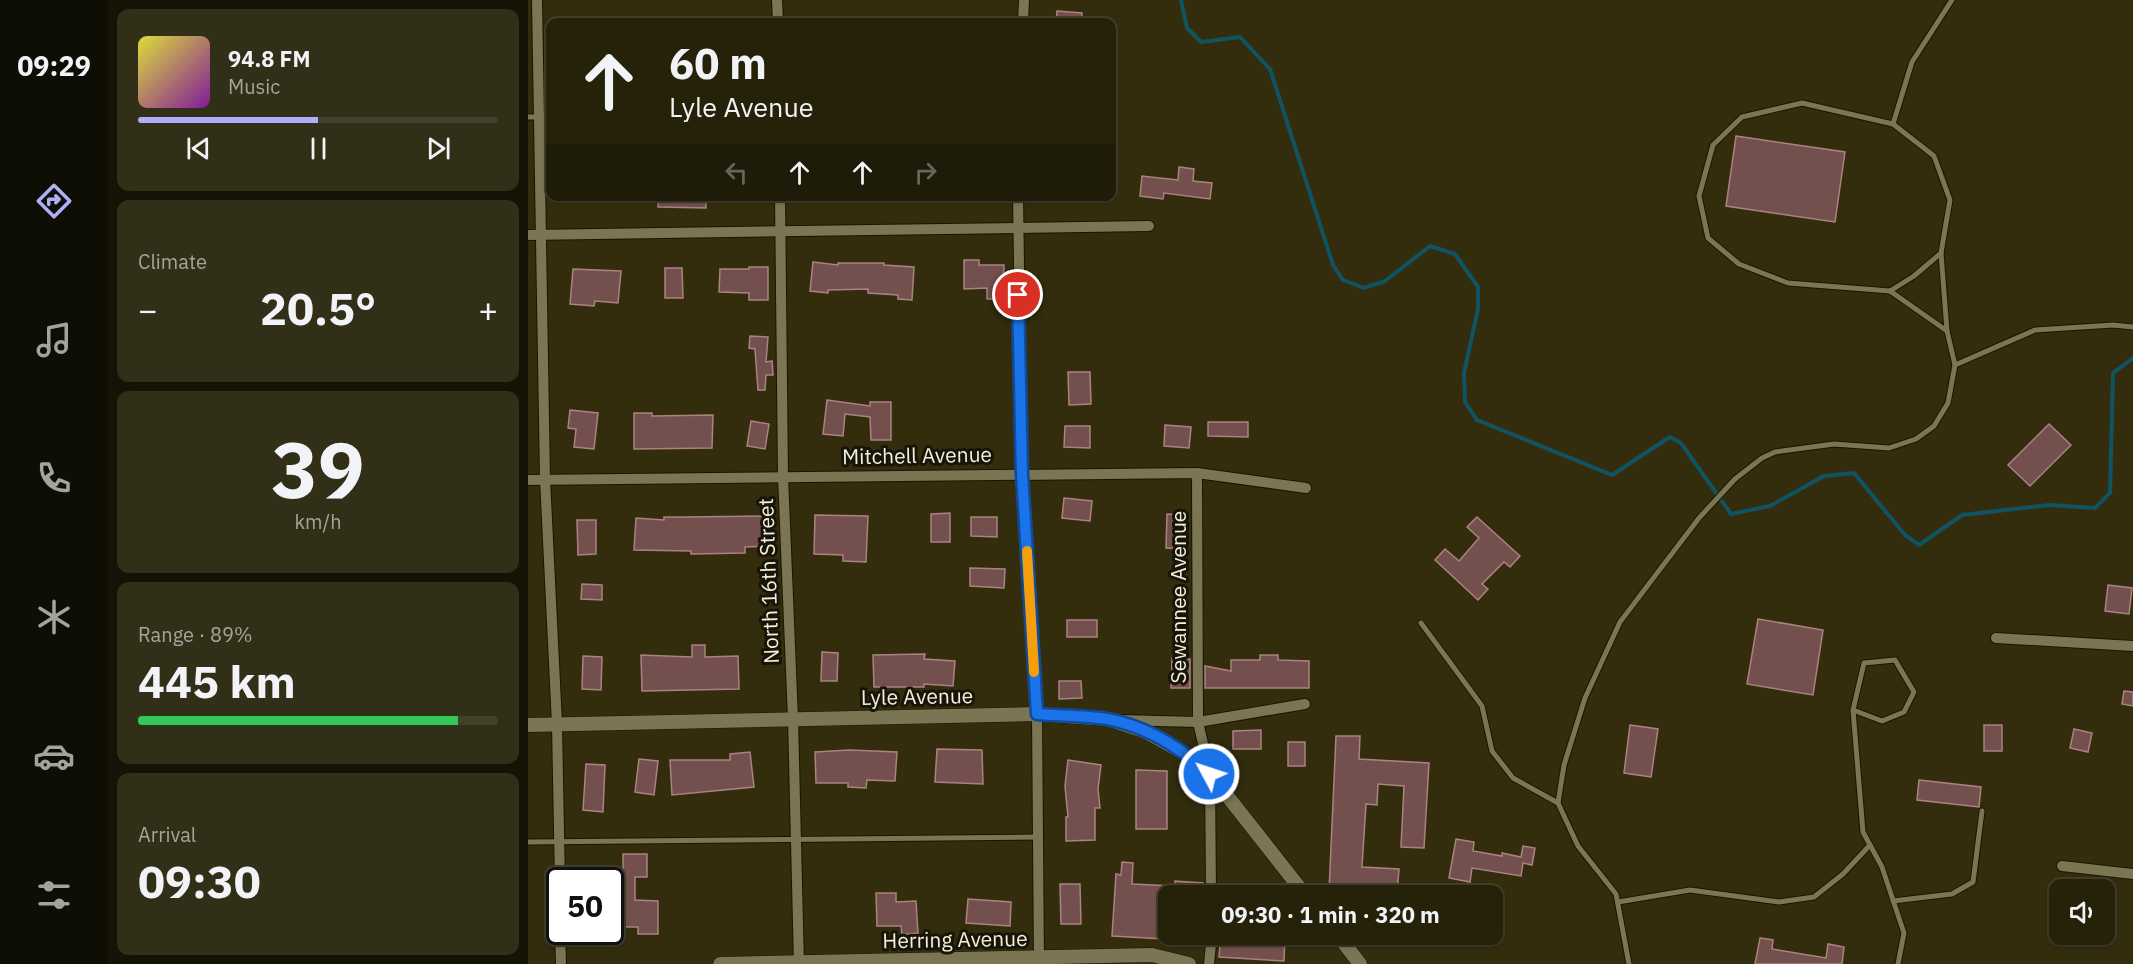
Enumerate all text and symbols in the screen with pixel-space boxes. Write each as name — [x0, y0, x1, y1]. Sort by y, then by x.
text: 60 m — [669, 36, 767, 91]
icon: ahead — [570, 42, 648, 120]
text: 94.8 FM — [228, 44, 311, 73]
text: 09:29 — [17, 48, 91, 83]
text: Music — [228, 73, 280, 100]
text: Lyle Avenue — [669, 89, 814, 124]
icon: previous — [182, 132, 215, 165]
icon: pause — [302, 132, 335, 165]
icon: next — [422, 132, 455, 165]
icon: left — [720, 156, 753, 189]
icon: ahead — [783, 156, 816, 189]
icon: ahead — [846, 156, 879, 189]
icon: right — [909, 156, 942, 189]
icon: directions — [33, 180, 75, 222]
text: Climate — [138, 248, 207, 275]
pin — [992, 269, 1043, 320]
icon: arrive — [1001, 278, 1034, 311]
text: 20.5° — [260, 279, 376, 337]
text: − — [138, 288, 158, 331]
text: + — [478, 288, 498, 331]
icon: music — [33, 319, 75, 361]
text: 39 — [271, 418, 365, 519]
street label: Mitchell Avenue — [842, 440, 992, 470]
icon: phone — [33, 457, 75, 499]
street label: North 16th Street — [751, 498, 785, 664]
text: km/h — [294, 508, 342, 535]
street label: Sewannee Avenue — [1164, 511, 1192, 683]
icon: climate — [33, 596, 75, 638]
text: Range · 89% — [138, 621, 253, 648]
text: 445 km — [138, 652, 296, 710]
street label: Lyle Avenue — [861, 681, 973, 711]
icon: car — [33, 735, 75, 777]
position arrow — [1177, 742, 1241, 806]
text: Arrival — [138, 821, 196, 848]
text: 09:30 — [138, 852, 261, 910]
speed limit sign: 50 — [546, 867, 624, 945]
icon: filters — [33, 874, 75, 916]
map controls — [2049, 879, 2115, 945]
button: sound — [2049, 879, 2115, 945]
text: 09:30 · 1 min · 320 m — [1221, 900, 1440, 929]
street label: Herring Avenue — [882, 924, 1028, 954]

